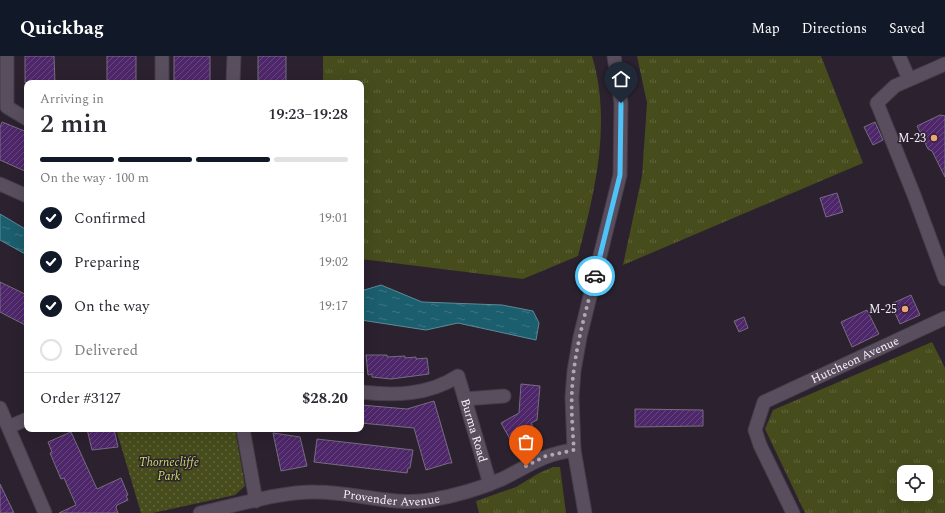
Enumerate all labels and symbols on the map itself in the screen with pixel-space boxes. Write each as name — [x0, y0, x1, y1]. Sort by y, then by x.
pin — [604, 62, 638, 103]
place label: M-23 — [898, 129, 926, 148]
marker: M-23 — [929, 133, 939, 143]
courier — [575, 256, 615, 296]
place label: M-25 — [869, 300, 897, 319]
marker: M-25 — [900, 304, 910, 314]
street label: Hutcheon Avenue — [808, 332, 903, 389]
street label: Burma Road — [455, 396, 492, 465]
pin — [509, 425, 543, 466]
park label: Thornecliffe Park — [139, 453, 199, 486]
street label: Provender Avenue — [342, 485, 442, 512]

